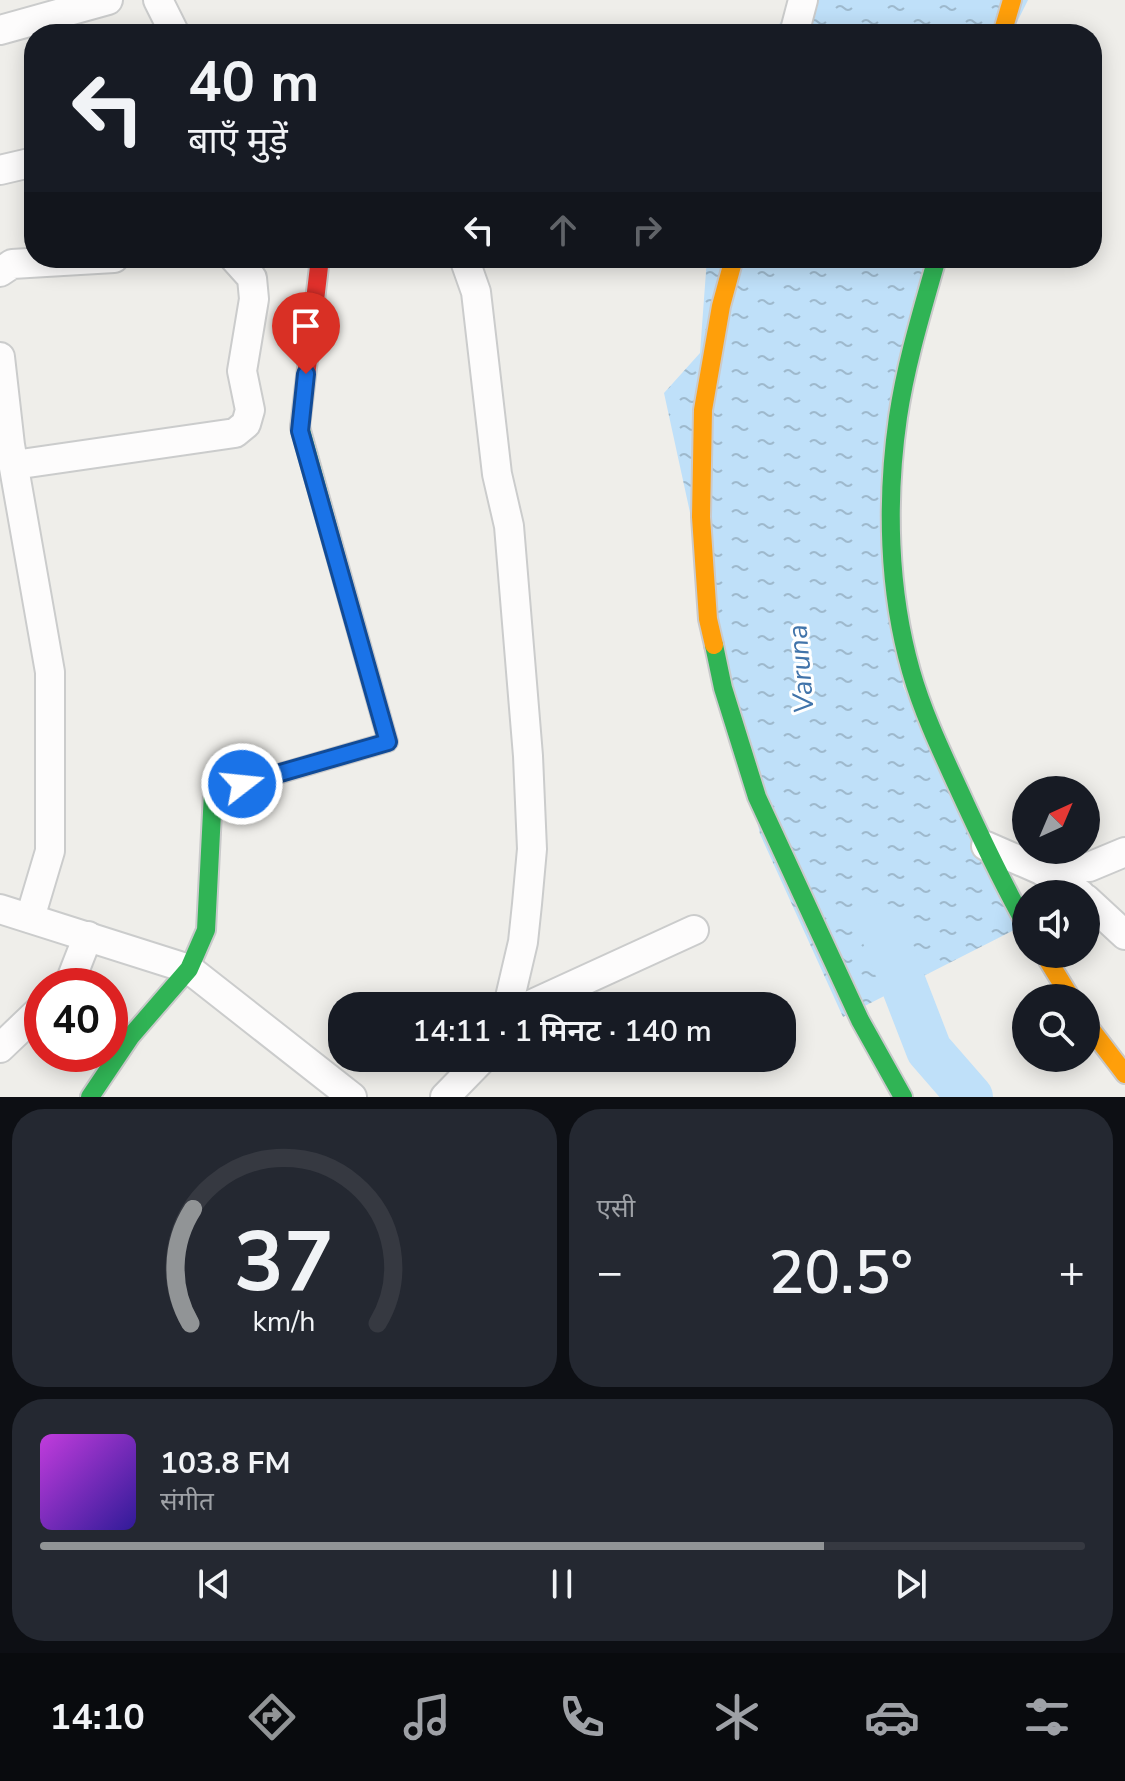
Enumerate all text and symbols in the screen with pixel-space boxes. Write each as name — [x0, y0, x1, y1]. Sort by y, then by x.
text: 40 m — [188, 44, 319, 121]
icon: left — [56, 56, 160, 160]
text: बाएँ मुड़ें — [188, 117, 288, 166]
icon: left — [457, 208, 501, 252]
icon: ahead — [541, 208, 585, 252]
icon: right — [625, 208, 669, 252]
pin — [272, 292, 340, 374]
icon: arrive — [284, 304, 328, 348]
water label: Varuna — [778, 623, 824, 715]
position arrow — [200, 742, 284, 826]
north arrow — [1012, 776, 1100, 864]
map controls — [1012, 776, 1100, 1072]
button: sound — [1012, 880, 1100, 968]
speed limit sign: 40 — [24, 968, 128, 1072]
button: search — [1012, 984, 1100, 1072]
text: 14:11 · 1 मिनट · 140 m — [412, 1011, 712, 1052]
text: एसी — [597, 1191, 635, 1226]
text: 37 — [234, 1206, 334, 1319]
text: 20.5° — [768, 1232, 913, 1314]
text: − — [597, 1243, 623, 1303]
text: + — [1059, 1243, 1085, 1303]
text: km/h — [253, 1302, 316, 1341]
text: 103.8 FM — [160, 1443, 290, 1484]
text: संगीत — [160, 1484, 214, 1519]
icon: previous — [192, 1562, 236, 1606]
icon: pause — [540, 1562, 584, 1606]
icon: next — [889, 1562, 933, 1606]
icon: directions — [244, 1689, 300, 1745]
icon: music — [399, 1689, 455, 1745]
icon: phone — [554, 1689, 610, 1745]
icon: climate — [709, 1689, 765, 1745]
icon: car — [864, 1689, 920, 1745]
icon: filters — [1019, 1689, 1075, 1745]
text: 14:10 — [50, 1693, 145, 1742]

